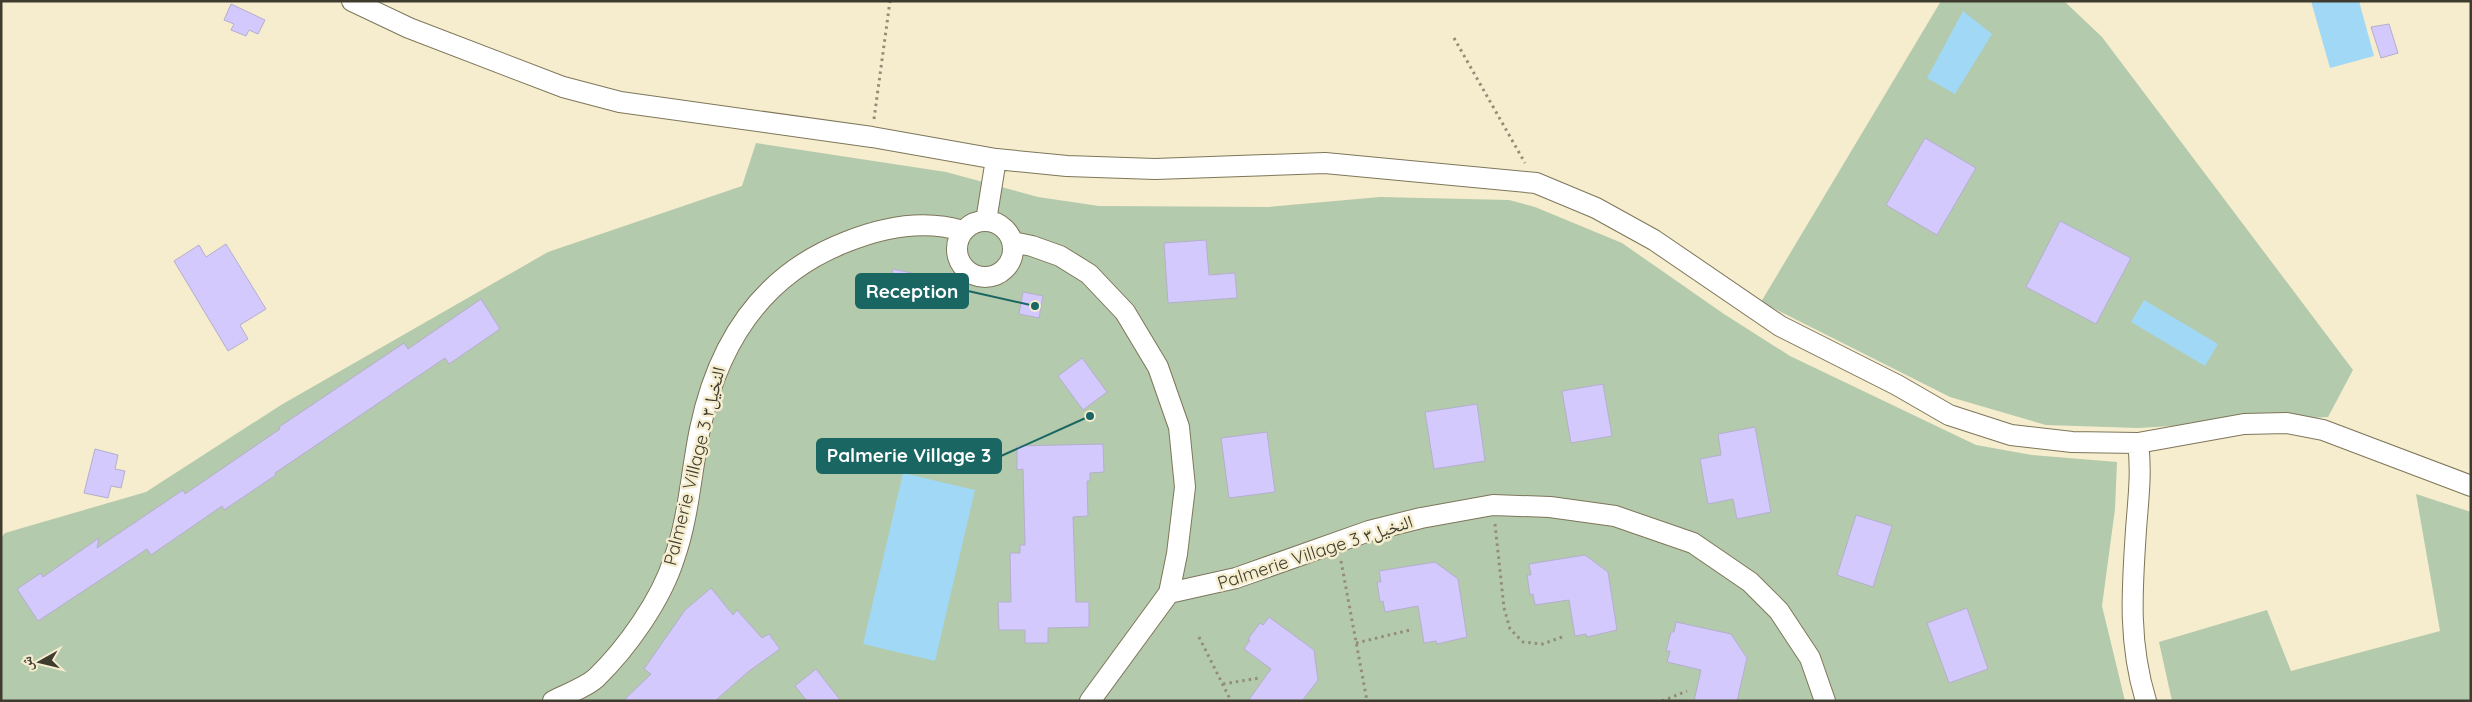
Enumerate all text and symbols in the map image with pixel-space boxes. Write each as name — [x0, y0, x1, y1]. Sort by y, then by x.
callout: Reception — [856, 274, 968, 308]
text: Reception — [866, 279, 958, 303]
street label: Palmerie Village 3 النخيل٣ — [658, 364, 730, 568]
callout: Palmerie Village 3 — [817, 439, 1001, 473]
text: Palmerie Village 3 — [827, 443, 991, 467]
street label: Palmerie Village 3 النخيل٣ — [1214, 510, 1416, 594]
north arrow — [15, 637, 65, 687]
text: ش — [17, 655, 37, 672]

